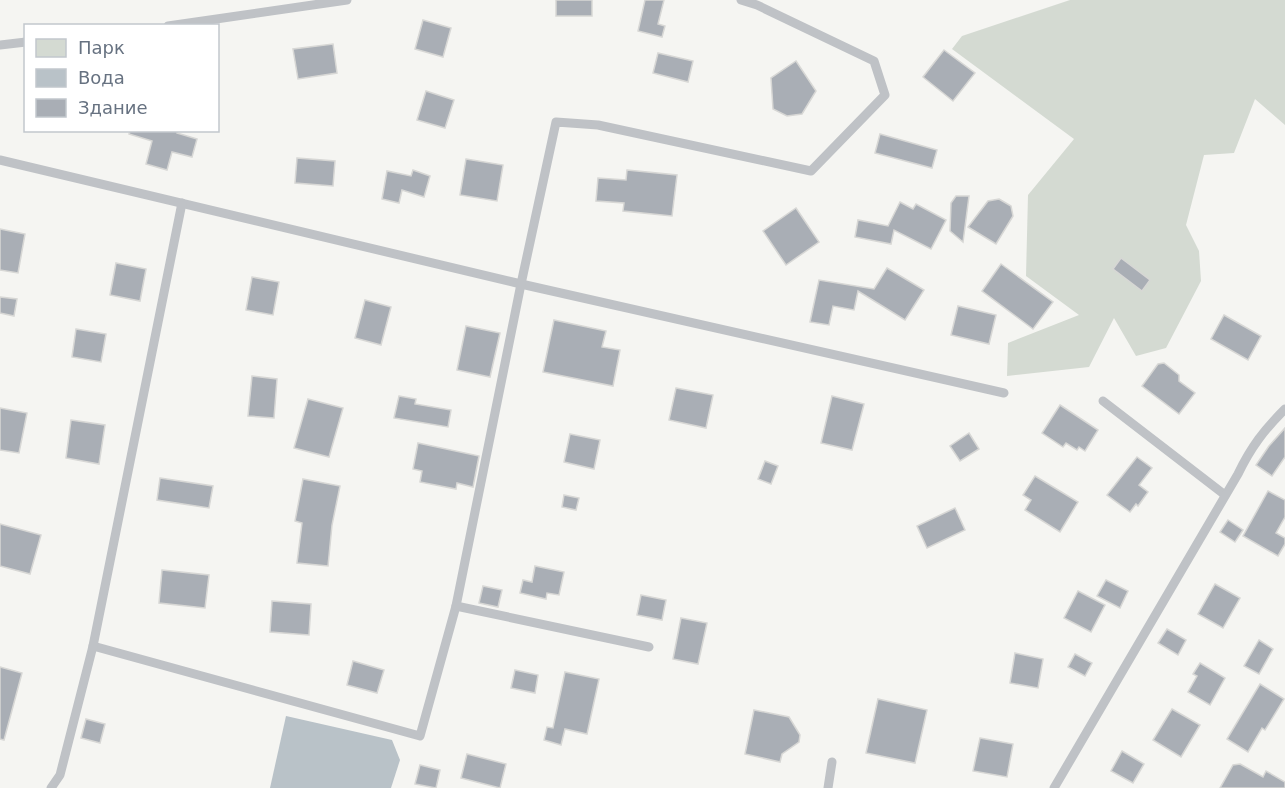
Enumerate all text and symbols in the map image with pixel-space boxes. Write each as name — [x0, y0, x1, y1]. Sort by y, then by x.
legend — [24, 24, 219, 132]
text: Парк — [78, 37, 125, 58]
text: Вода — [78, 67, 125, 88]
text: Здание — [78, 97, 148, 118]

